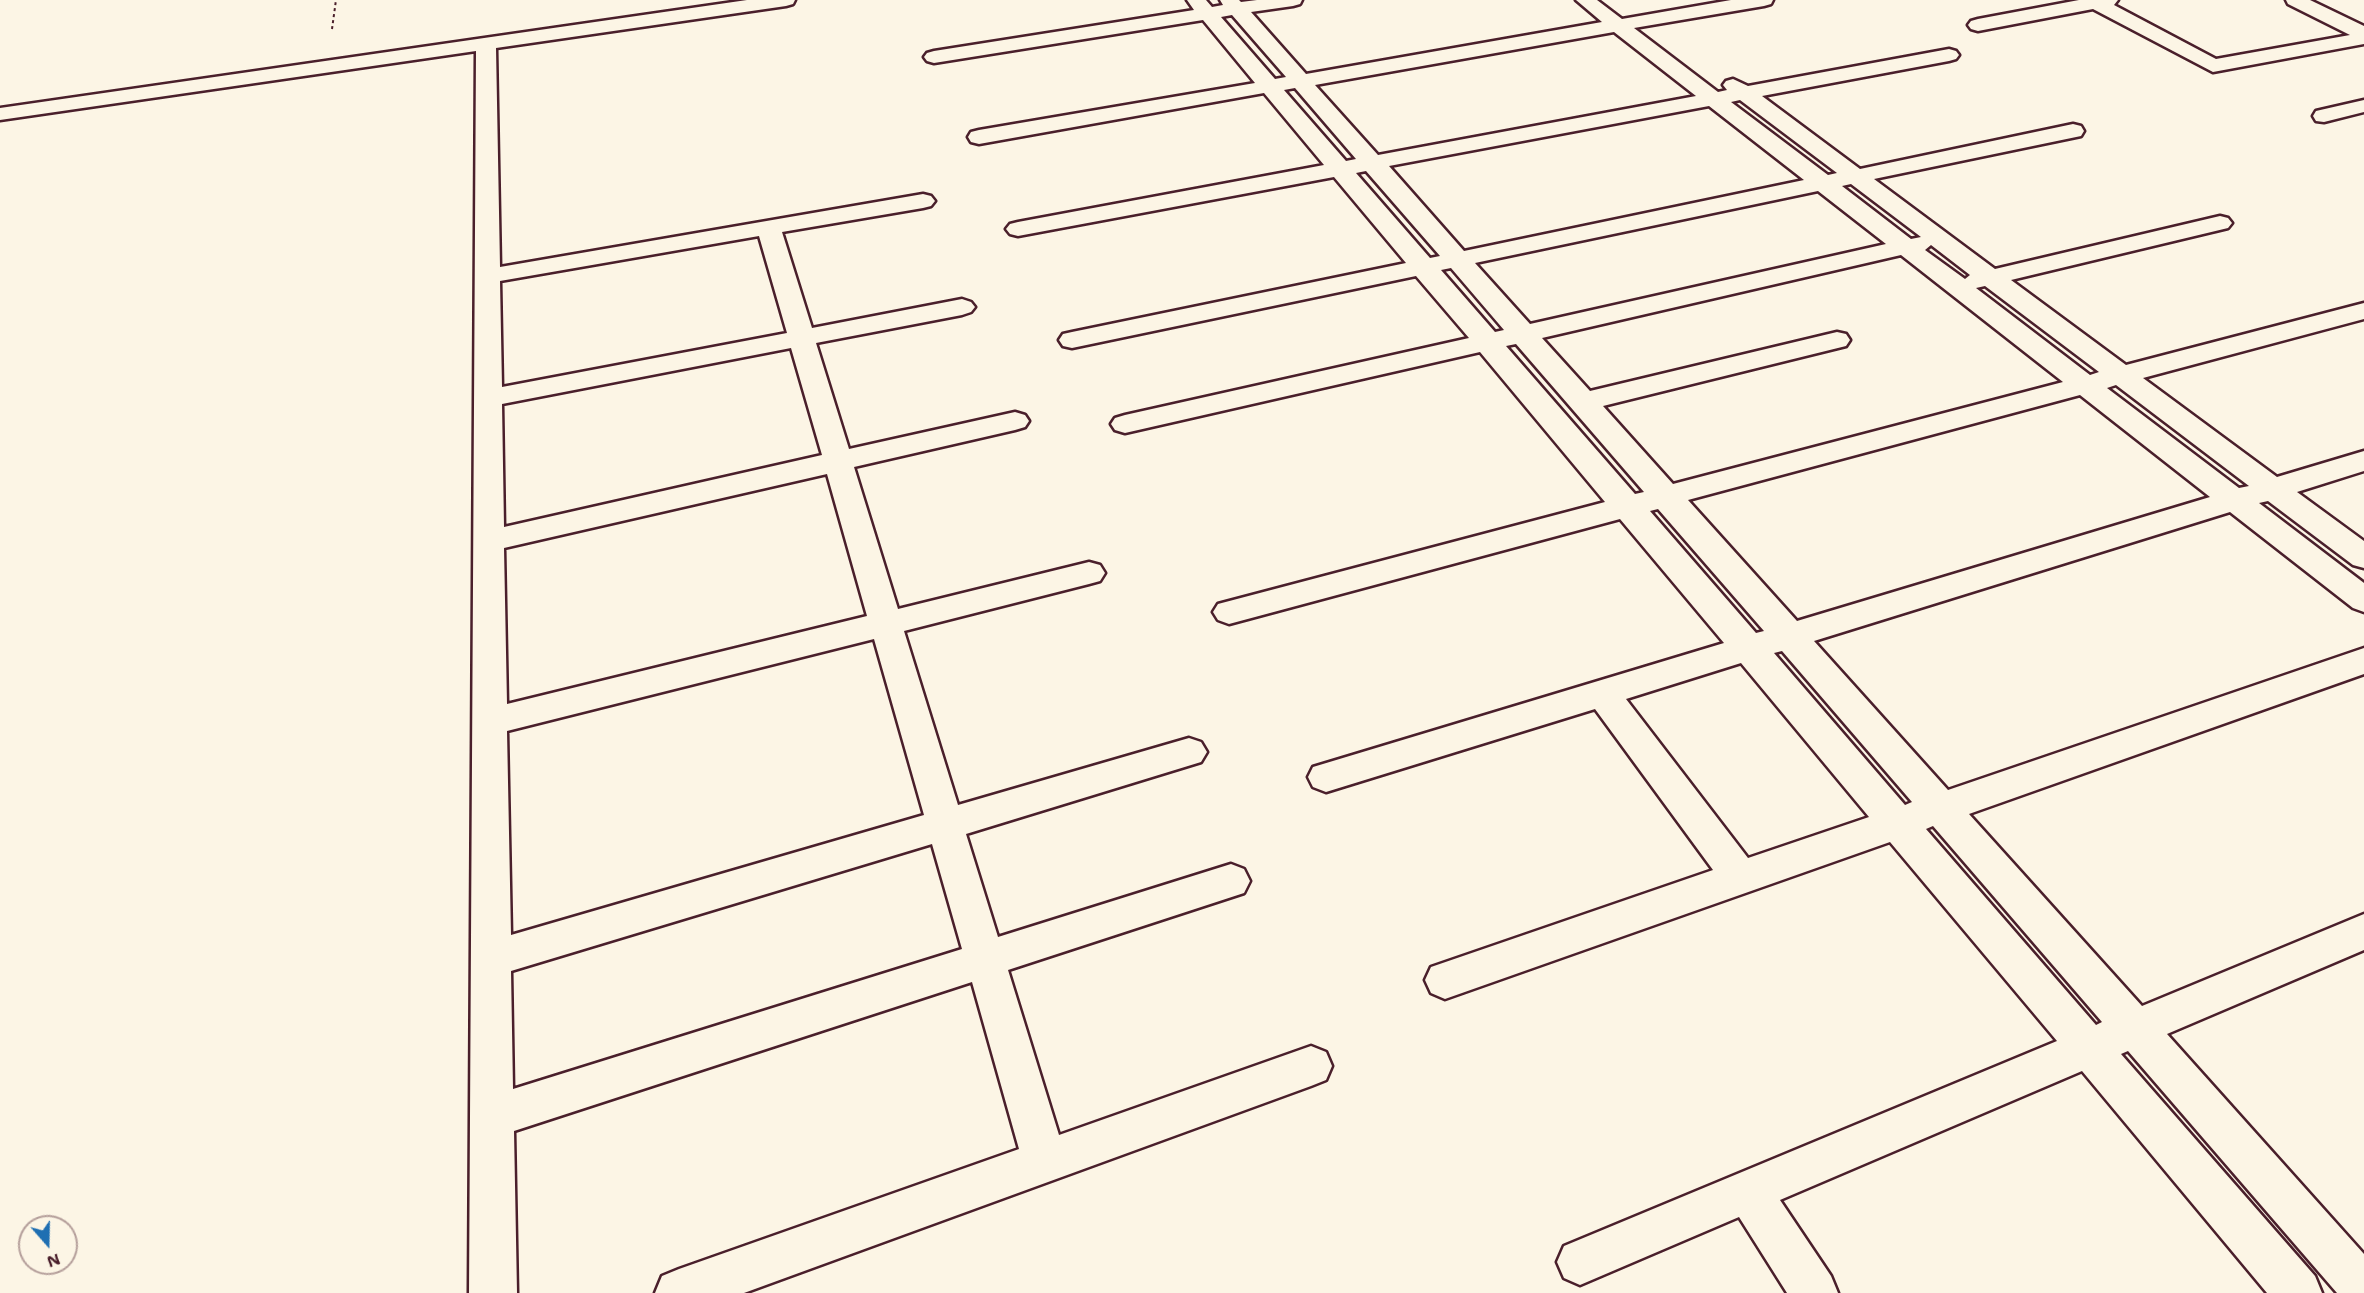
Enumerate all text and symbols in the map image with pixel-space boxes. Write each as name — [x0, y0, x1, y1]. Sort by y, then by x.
north arrow — [18, 1215, 78, 1275]
text: N — [44, 1248, 63, 1273]

